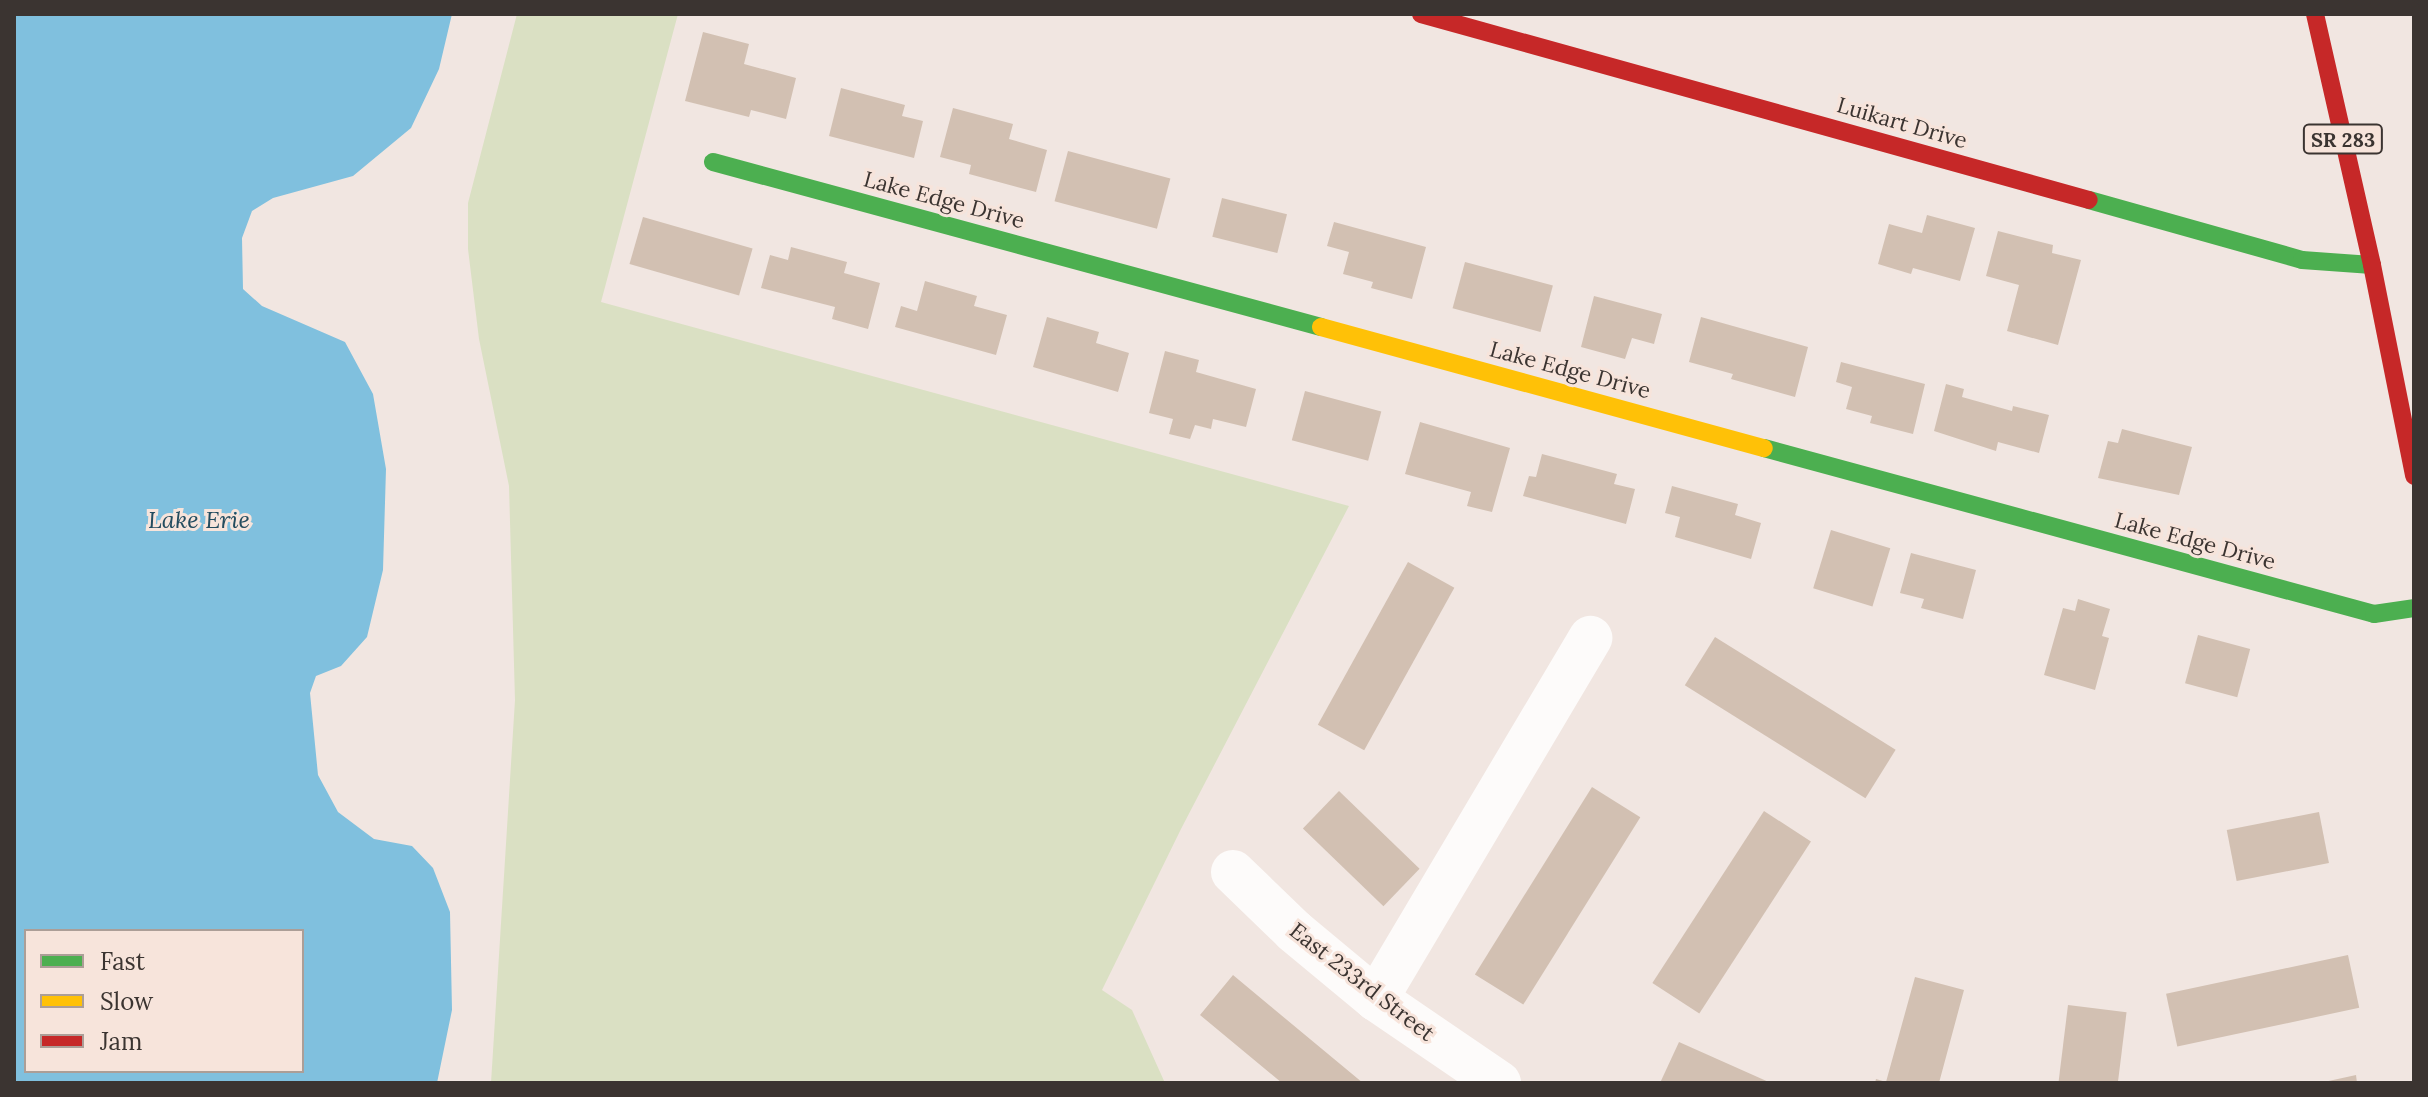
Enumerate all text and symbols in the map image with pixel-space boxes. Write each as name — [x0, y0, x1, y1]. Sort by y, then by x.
street label: Luikart Drive — [1834, 92, 1970, 154]
road number: SR 283 — [2301, 123, 2385, 155]
street label: Lake Edge Drive — [861, 166, 1027, 234]
street label: Lake Edge Drive — [1487, 336, 1653, 404]
water label: Lake Erie — [148, 506, 250, 534]
street label: Lake Edge Drive — [2112, 507, 2278, 575]
street label: East 233rd Street — [1284, 917, 1440, 1047]
legend — [24, 929, 304, 1073]
text: Fast — [100, 946, 145, 977]
text: Slow — [100, 986, 153, 1017]
text: Jam — [100, 1026, 142, 1057]

